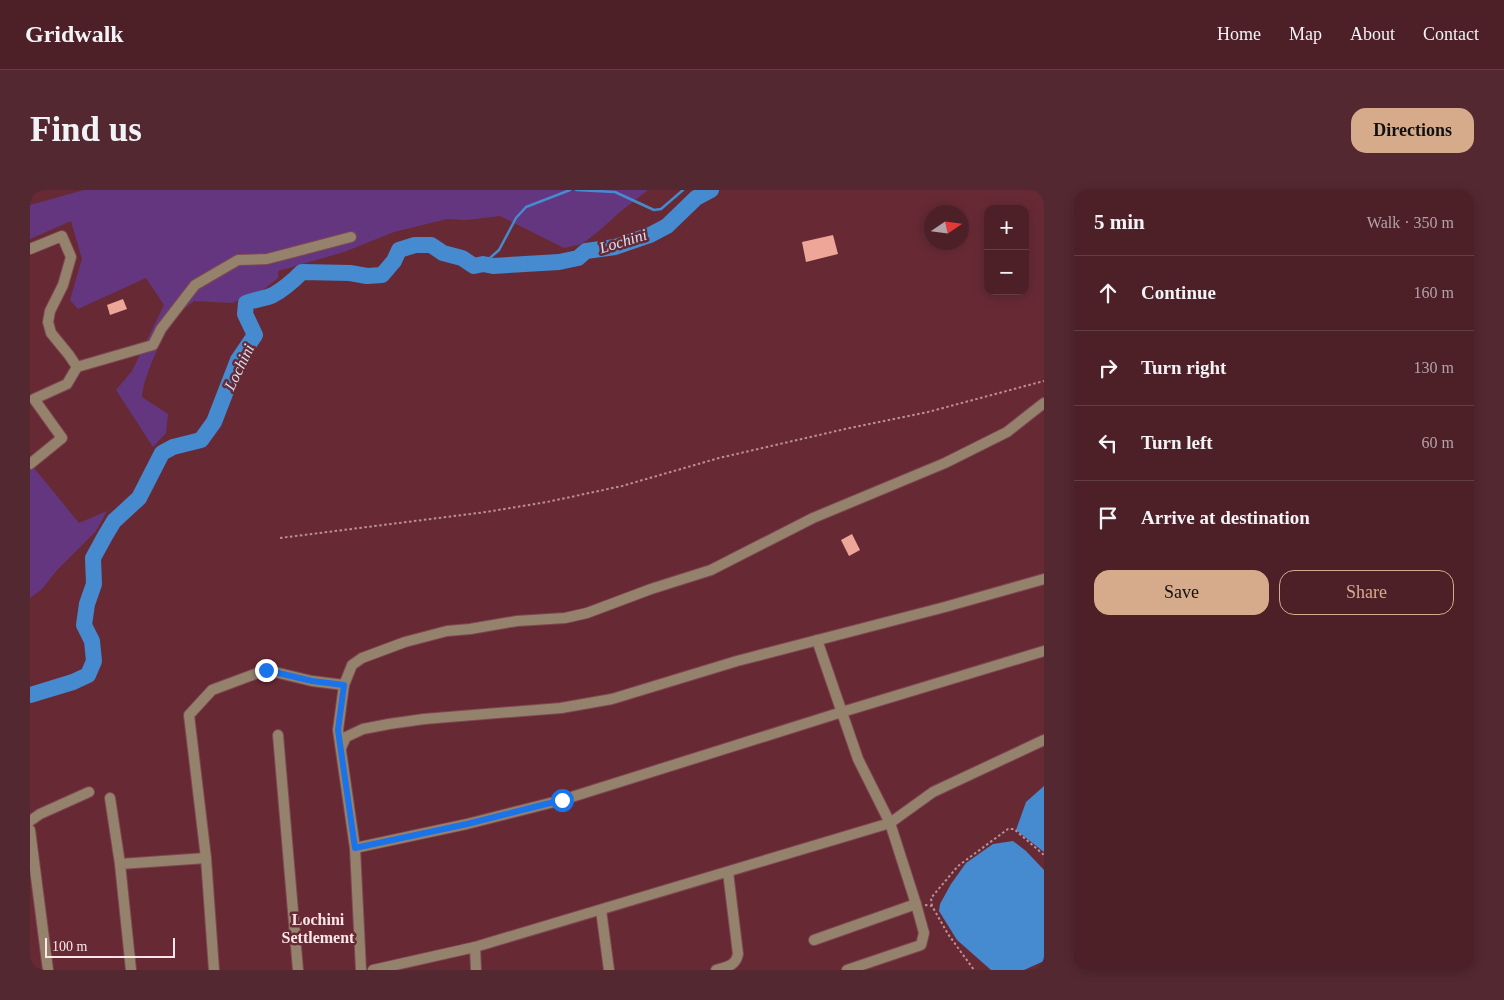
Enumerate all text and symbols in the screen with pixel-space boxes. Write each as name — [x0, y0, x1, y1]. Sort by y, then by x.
text: Gridwalk — [25, 21, 124, 47]
text: Home — [1217, 24, 1261, 44]
text: Map — [1289, 24, 1322, 44]
text: About — [1350, 24, 1395, 44]
text: Contact — [1423, 24, 1479, 44]
button: Directions — [1351, 108, 1474, 153]
text: Find us — [30, 110, 142, 149]
north arrow — [924, 205, 969, 250]
map controls — [984, 205, 1029, 295]
button: + — [984, 205, 1029, 250]
text: 5 min — [1094, 210, 1145, 234]
text: Walk · 350 m — [1367, 214, 1454, 231]
water label: Lochini — [596, 226, 649, 257]
button: − — [984, 250, 1029, 295]
icon: ahead — [1094, 279, 1122, 307]
text: Continue — [1141, 282, 1216, 303]
text: 160 m — [1414, 284, 1454, 301]
water label: Lochini — [220, 341, 257, 394]
icon: right — [1094, 354, 1122, 382]
text: Turn right — [1141, 357, 1226, 378]
text: 130 m — [1414, 359, 1454, 376]
icon: left — [1094, 429, 1122, 457]
text: Turn left — [1141, 432, 1213, 453]
text: 60 m — [1422, 434, 1454, 451]
icon: arrive — [1094, 504, 1122, 532]
text: Arrive at destination — [1141, 507, 1310, 528]
button: Save — [1094, 570, 1269, 615]
button: Share — [1279, 570, 1454, 615]
route end — [255, 659, 278, 682]
route start — [551, 789, 574, 812]
district label: Lochini Settlement — [282, 911, 355, 946]
scale bar — [45, 935, 175, 958]
text: 100 m — [52, 939, 87, 954]

